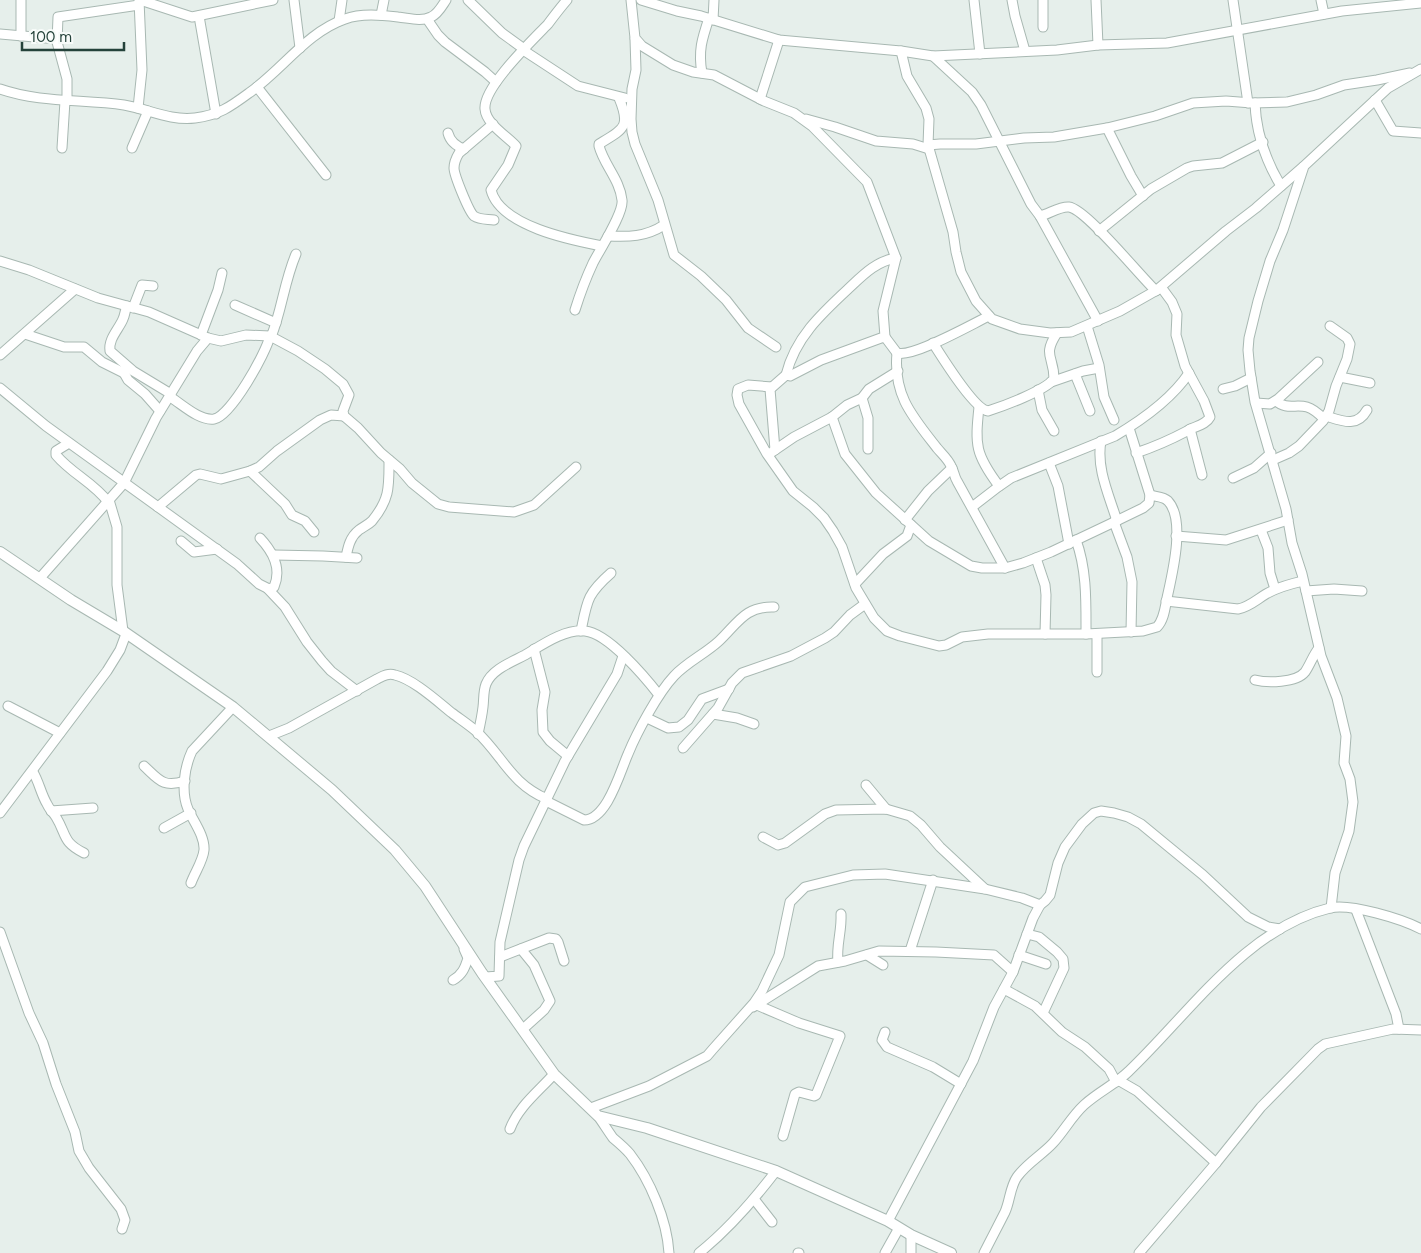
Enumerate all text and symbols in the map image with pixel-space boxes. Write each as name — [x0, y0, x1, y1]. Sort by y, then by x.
scale bar — [22, 20, 125, 52]
text: 100 m — [30, 28, 72, 46]

